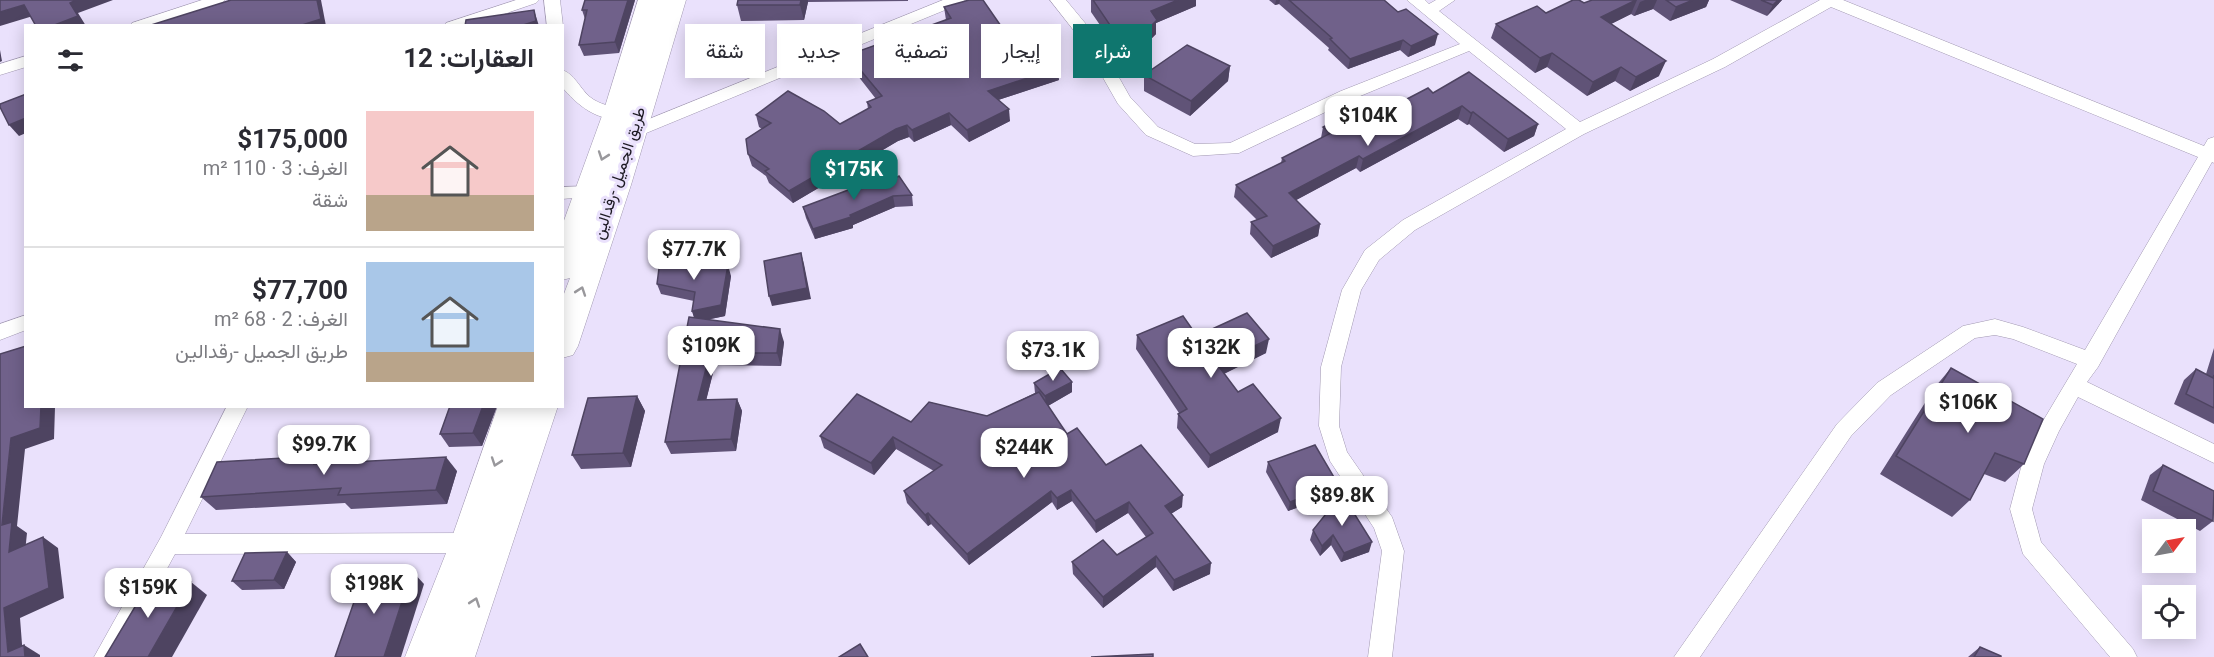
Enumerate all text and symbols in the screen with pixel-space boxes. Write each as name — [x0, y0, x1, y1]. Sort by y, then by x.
chip: شقة — [685, 24, 765, 78]
chip: جديد — [777, 24, 862, 78]
chip: تصفية — [874, 24, 969, 78]
chip: إيجار — [981, 24, 1061, 78]
chip: شراء — [1073, 24, 1152, 78]
text: العقارات: 12 — [403, 43, 534, 73]
icon: filters — [54, 44, 87, 77]
pin: $104K — [1326, 96, 1410, 147]
text: $104K — [1339, 103, 1397, 127]
street label: طريق الجميل -رقدالين — [589, 104, 650, 242]
text: $175,000 — [237, 124, 348, 154]
icon: home — [414, 135, 486, 207]
one-way arrow — [597, 150, 610, 161]
pin: $175K — [812, 150, 896, 201]
text: الغرف: 3 · 110 m² — [203, 156, 348, 180]
text: $175K — [825, 157, 883, 181]
text: شقة — [312, 188, 348, 212]
pin: $77.7K — [645, 230, 743, 281]
text: $77.7K — [662, 237, 726, 261]
text: $77,700 — [252, 275, 348, 305]
icon: home — [414, 286, 486, 358]
one-way arrow — [574, 286, 586, 297]
text: الغرف: 2 · 68 m² — [214, 307, 348, 331]
pin: $109K — [669, 326, 753, 377]
pin: $132K — [1169, 328, 1253, 379]
pin: $73.1K — [1004, 331, 1102, 382]
text: $109K — [682, 333, 740, 357]
text: $132K — [1182, 335, 1240, 359]
text: $73.1K — [1021, 338, 1085, 362]
text: طريق الجميل -رقدالين — [175, 339, 348, 363]
pin: $106K — [1926, 383, 2010, 434]
text: $106K — [1939, 390, 1997, 414]
pin: $99.7K — [275, 425, 373, 476]
pin: $244K — [982, 428, 1066, 479]
text: $99.7K — [292, 432, 356, 456]
text: $244K — [995, 435, 1053, 459]
one-way arrow — [490, 456, 503, 467]
pin: $89.8K — [1293, 476, 1391, 527]
text: $89.8K — [1310, 483, 1374, 507]
north arrow — [2142, 519, 2196, 573]
map controls — [2142, 519, 2196, 639]
pin: $198K — [332, 564, 416, 615]
pin: $159K — [106, 568, 190, 619]
text: $198K — [345, 571, 403, 595]
text: $159K — [119, 575, 177, 599]
button: locate — [2142, 585, 2196, 639]
one-way arrow — [468, 597, 481, 608]

